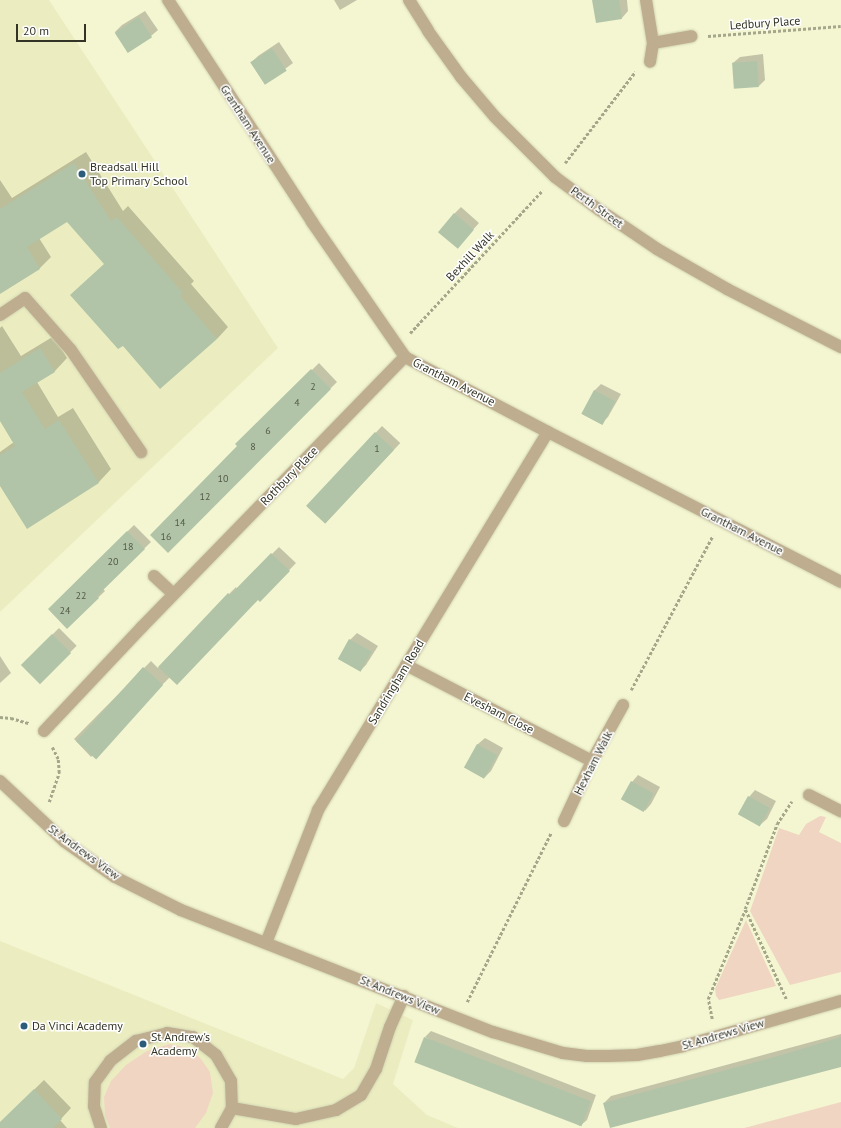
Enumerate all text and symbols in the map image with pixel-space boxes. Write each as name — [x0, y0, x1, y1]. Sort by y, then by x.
street label: Ledbury Place — [729, 13, 801, 33]
scale bar — [18, 16, 88, 42]
text: 20 m — [23, 23, 49, 38]
street label: Grantham Avenue — [217, 82, 279, 166]
place label: Breadsall Hill Top Primary School — [90, 160, 188, 188]
marker: Breadsall Hill Top Primary School — [77, 169, 87, 179]
street label: Perth Street — [568, 183, 626, 231]
street label: Bexhill Walk — [443, 228, 497, 284]
street label: Grantham Avenue — [410, 355, 498, 409]
house number: 2 — [310, 381, 316, 393]
house number: 4 — [294, 397, 300, 409]
house number: 6 — [265, 425, 271, 437]
house number: 8 — [250, 441, 256, 453]
street label: Rothbury Place — [257, 443, 321, 509]
house number: 1 — [374, 443, 380, 455]
house number: 10 — [218, 473, 228, 485]
house number: 12 — [200, 491, 210, 503]
street label: Grantham Avenue — [698, 504, 786, 558]
house number: 14 — [175, 517, 185, 529]
house number: 16 — [161, 531, 171, 543]
house number: 18 — [123, 541, 133, 553]
house number: 20 — [108, 556, 118, 568]
house number: 22 — [76, 590, 86, 602]
house number: 24 — [60, 605, 70, 617]
street label: Sandringham Road — [365, 637, 427, 727]
street label: Evesham Close — [462, 689, 536, 737]
street label: Hexham Walk — [571, 728, 615, 798]
street label: St Andrews View — [45, 821, 123, 883]
street label: St Andrews View — [358, 972, 442, 1018]
street label: St Andrews View — [680, 1015, 766, 1053]
place label: Da Vinci Academy — [32, 1019, 124, 1033]
marker: Da Vinci Academy — [19, 1021, 29, 1031]
place label: St Andrew's Academy — [151, 1030, 210, 1058]
marker: St Andrew's Academy — [138, 1039, 148, 1049]

